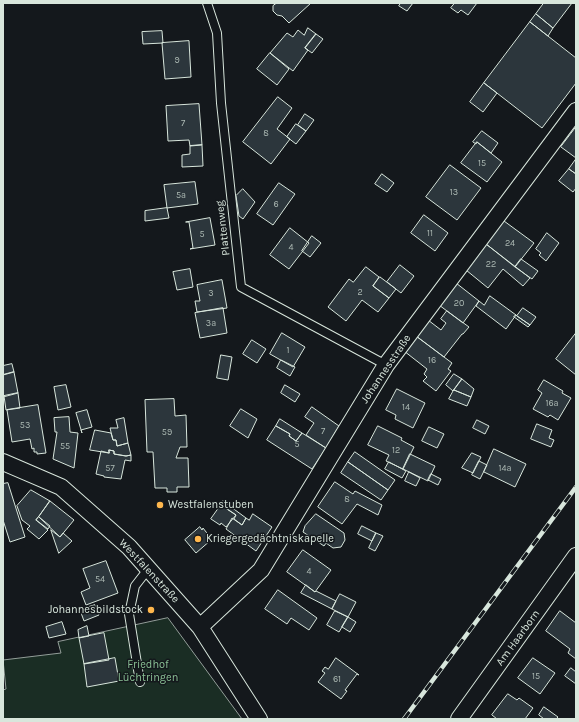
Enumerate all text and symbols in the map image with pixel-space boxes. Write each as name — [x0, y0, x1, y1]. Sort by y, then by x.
house number: 9 — [174, 55, 180, 65]
house number: 7 — [181, 118, 185, 128]
house number: 8 — [263, 128, 269, 138]
house number: 15 — [478, 158, 486, 168]
house number: 13 — [450, 187, 458, 197]
house number: 5a — [176, 190, 186, 200]
house number: 6 — [273, 199, 279, 209]
street label: Plattenweg — [213, 200, 233, 256]
house number: 11 — [427, 228, 433, 238]
house number: 5 — [199, 229, 205, 239]
house number: 24 — [505, 238, 515, 248]
house number: 4 — [288, 242, 294, 252]
house number: 22 — [486, 259, 496, 269]
house number: 2 — [357, 287, 363, 297]
house number: 3 — [208, 288, 214, 298]
house number: 20 — [454, 298, 464, 308]
house number: 3a — [206, 318, 216, 328]
street label: Johannesstraße — [358, 332, 414, 406]
house number: 1 — [287, 345, 289, 355]
house number: 16 — [428, 355, 436, 365]
house number: 16a — [545, 398, 559, 408]
house number: 14 — [402, 402, 410, 412]
house number: 53 — [20, 420, 30, 430]
house number: 7 — [321, 426, 325, 436]
house number: 59 — [162, 427, 172, 437]
house number: 5 — [294, 439, 300, 449]
house number: 55 — [60, 441, 70, 451]
house number: 12 — [392, 445, 400, 455]
house number: 57 — [105, 463, 115, 473]
house number: 14a — [499, 463, 511, 473]
house number: 8 — [344, 494, 350, 504]
place label: Westfalenstuben — [168, 498, 254, 512]
marker: Westfalenstuben — [155, 500, 165, 510]
place label: Kriegergedächtniskapelle — [206, 532, 334, 546]
marker: Kriegergedächtniskapelle — [193, 534, 203, 544]
street label: Westfalenstraße — [116, 536, 182, 606]
house number: 4 — [306, 566, 312, 576]
house number: 54 — [95, 574, 105, 584]
place label: Johannesbildstock — [48, 603, 143, 617]
marker: Johannesbildstock — [146, 605, 156, 615]
street label: Am Haarborn — [493, 608, 543, 668]
park label: Friedhof Lüchtringen — [118, 658, 178, 684]
house number: 15 — [532, 671, 540, 681]
house number: 61 — [333, 674, 341, 684]

